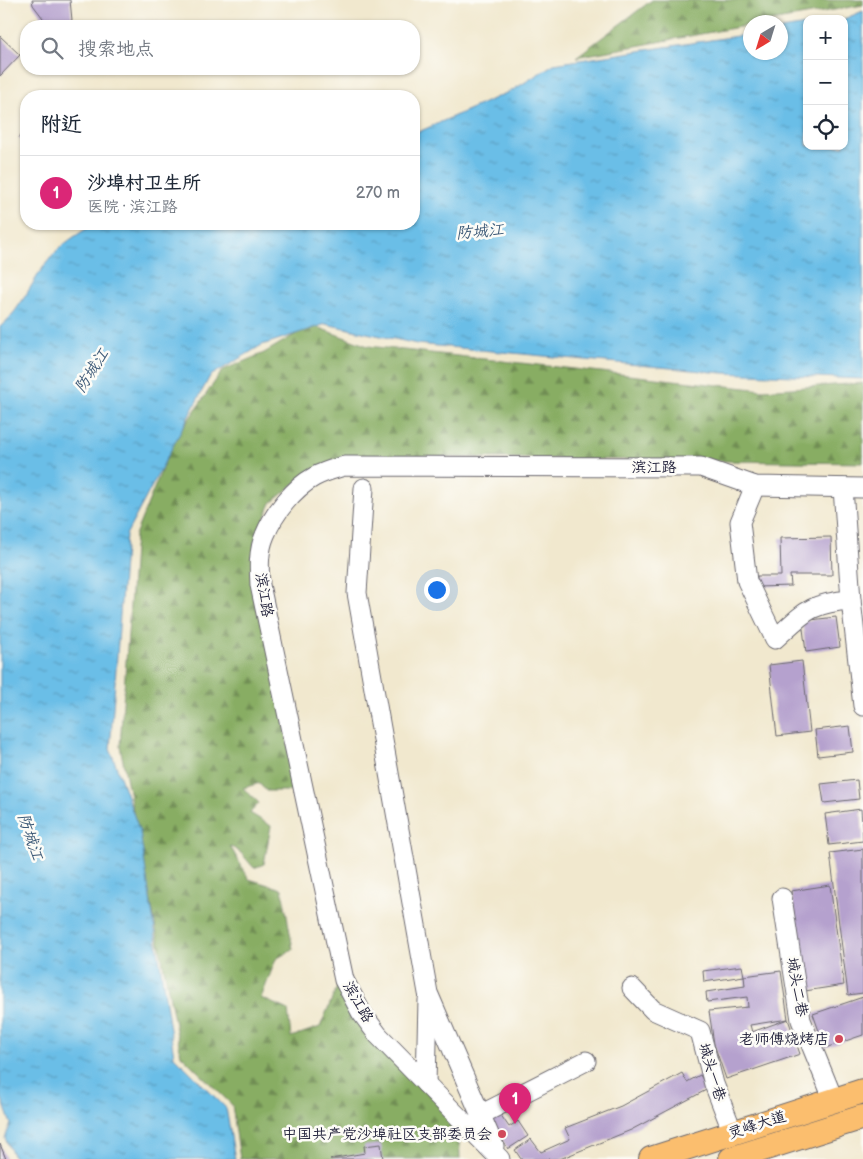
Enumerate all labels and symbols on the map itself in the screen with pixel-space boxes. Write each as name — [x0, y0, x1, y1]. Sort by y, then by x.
north arrow — [743, 15, 788, 60]
water label: 防城江 — [455, 220, 506, 244]
water label: 防城江 — [71, 345, 114, 396]
street label: 滨江路 — [631, 458, 677, 477]
street label: 滨江路 — [251, 571, 277, 619]
your location — [424, 577, 450, 603]
water label: 防城江 — [13, 811, 47, 864]
street label: 城头二巷 — [782, 956, 812, 1018]
street label: 滨江路 — [339, 978, 377, 1026]
place label: 老师傅烧烤店 — [739, 1030, 829, 1049]
marker: 老师傅烧烤店 — [833, 1033, 845, 1045]
street label: 城头一巷 — [694, 1041, 730, 1103]
pin: 1 — [499, 1083, 531, 1124]
street label: 灵峰大道 — [726, 1107, 788, 1143]
place label: 中国共产党沙埠社区支部委员会 — [282, 1125, 492, 1144]
marker: 中国共产党沙埠社区支部委员会 — [496, 1128, 508, 1140]

